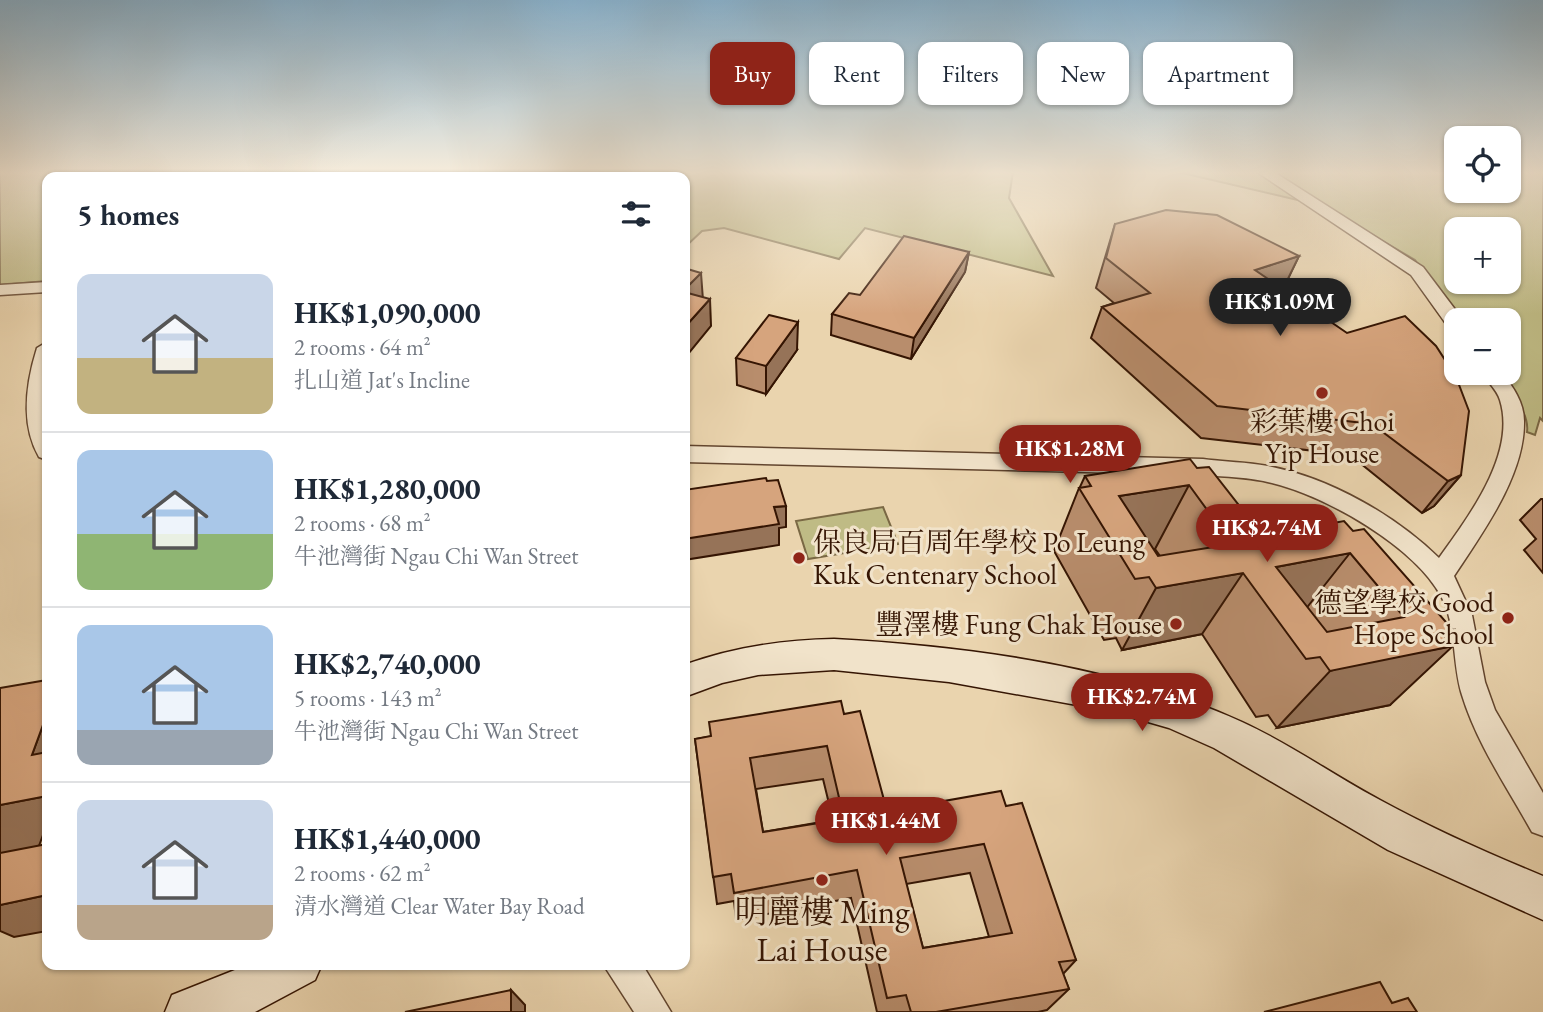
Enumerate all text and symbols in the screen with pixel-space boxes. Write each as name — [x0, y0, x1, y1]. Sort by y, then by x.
chip: Buy — [710, 42, 795, 105]
chip: Rent — [809, 42, 904, 105]
chip: Filters — [918, 42, 1023, 105]
chip: New — [1037, 42, 1129, 105]
chip: Apartment — [1143, 42, 1293, 105]
map controls — [1444, 126, 1521, 385]
button: locate — [1444, 126, 1521, 203]
text: 5 homes — [77, 195, 179, 234]
icon: filters — [617, 195, 655, 233]
button: + — [1444, 217, 1521, 294]
pin: HK$1.09M — [1208, 278, 1352, 338]
text: HK$1.09M — [1225, 286, 1335, 316]
text: HK$1,090,000 — [294, 293, 481, 332]
icon: home — [133, 302, 217, 386]
button: − — [1444, 308, 1521, 385]
text: 2 rooms · 64 m² — [294, 332, 431, 362]
text: 扎山道 Jat's Incline — [294, 365, 470, 395]
marker: 彩葉樓 Choi Yip House — [1314, 385, 1330, 401]
place label: 彩葉樓 Choi Yip House — [1250, 403, 1394, 471]
pin: HK$1.28M — [998, 426, 1142, 485]
text: HK$1.28M — [1015, 433, 1125, 463]
text: HK$1,280,000 — [294, 469, 481, 508]
icon: home — [133, 478, 217, 562]
pin: HK$2.74M — [1195, 504, 1339, 564]
text: 2 rooms · 68 m² — [294, 508, 431, 538]
text: HK$2.74M — [1212, 512, 1322, 542]
place label: 保良局百周年學校 Po Leung Kuk Centenary School — [813, 524, 1146, 592]
text: 牛池灣街 Ngau Chi Wan Street — [294, 541, 578, 571]
marker: 保良局百周年學校 Po Leung Kuk Centenary School — [791, 550, 807, 566]
place label: 德望學校 Good Hope School — [1314, 584, 1495, 652]
place label: 豐澤樓 Fung Chak House — [875, 606, 1162, 642]
marker: 德望學校 Good Hope School — [1500, 610, 1516, 626]
marker: 豐澤樓 Fung Chak House — [1168, 616, 1184, 632]
text: HK$2,740,000 — [294, 644, 481, 683]
icon: home — [133, 653, 217, 737]
pin: HK$2.74M — [1070, 674, 1214, 733]
text: HK$2.74M — [1087, 681, 1197, 711]
text: 5 rooms · 143 m² — [294, 683, 442, 713]
text: 牛池灣街 Ngau Chi Wan Street — [294, 716, 578, 746]
pin: HK$1.44M — [814, 798, 958, 857]
text: HK$1.44M — [831, 805, 941, 835]
text: HK$1,440,000 — [294, 819, 481, 858]
icon: home — [133, 828, 217, 912]
text: 2 rooms · 62 m² — [294, 858, 431, 888]
marker: 明麗樓 Ming Lai House — [814, 872, 830, 888]
place label: 明麗樓 Ming Lai House — [734, 890, 910, 971]
text: 清水灣道 Clear Water Bay Road — [294, 891, 585, 921]

